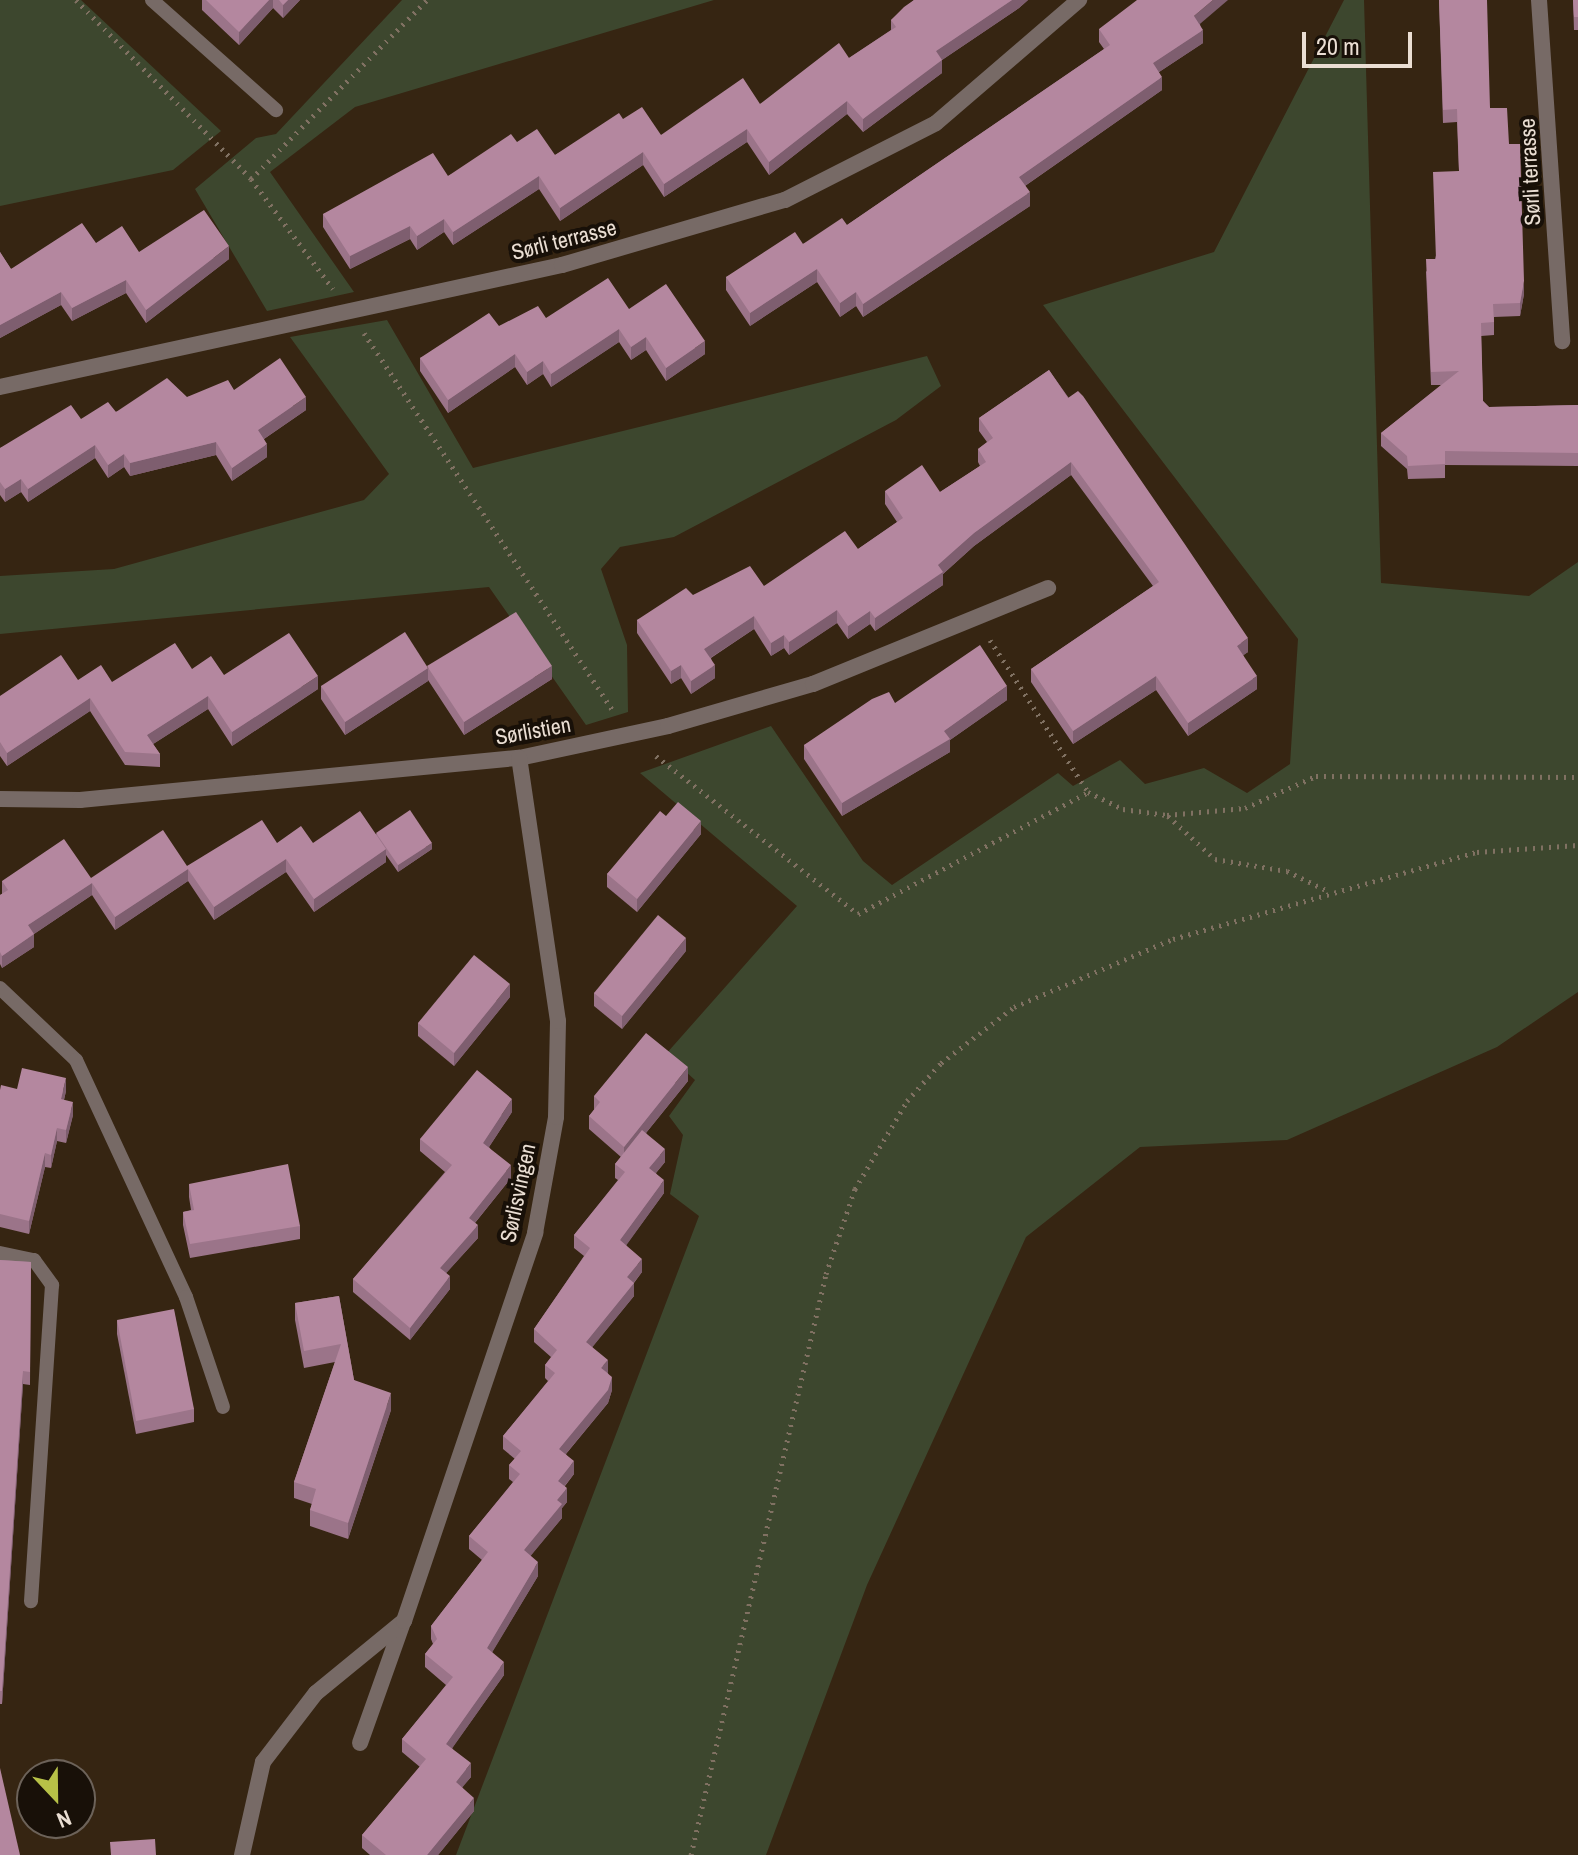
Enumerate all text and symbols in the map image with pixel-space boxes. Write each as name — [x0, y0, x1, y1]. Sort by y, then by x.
scale bar — [1306, 16, 1416, 66]
text: 20 m — [1316, 30, 1360, 62]
street label: Sørli terrasse — [1514, 118, 1546, 226]
street label: Sørli terrasse — [509, 214, 619, 266]
street label: Sørlistien — [493, 711, 573, 751]
street label: Sørlisvingen — [495, 1141, 541, 1245]
north arrow — [16, 1759, 96, 1839]
text: N — [53, 1803, 76, 1836]

